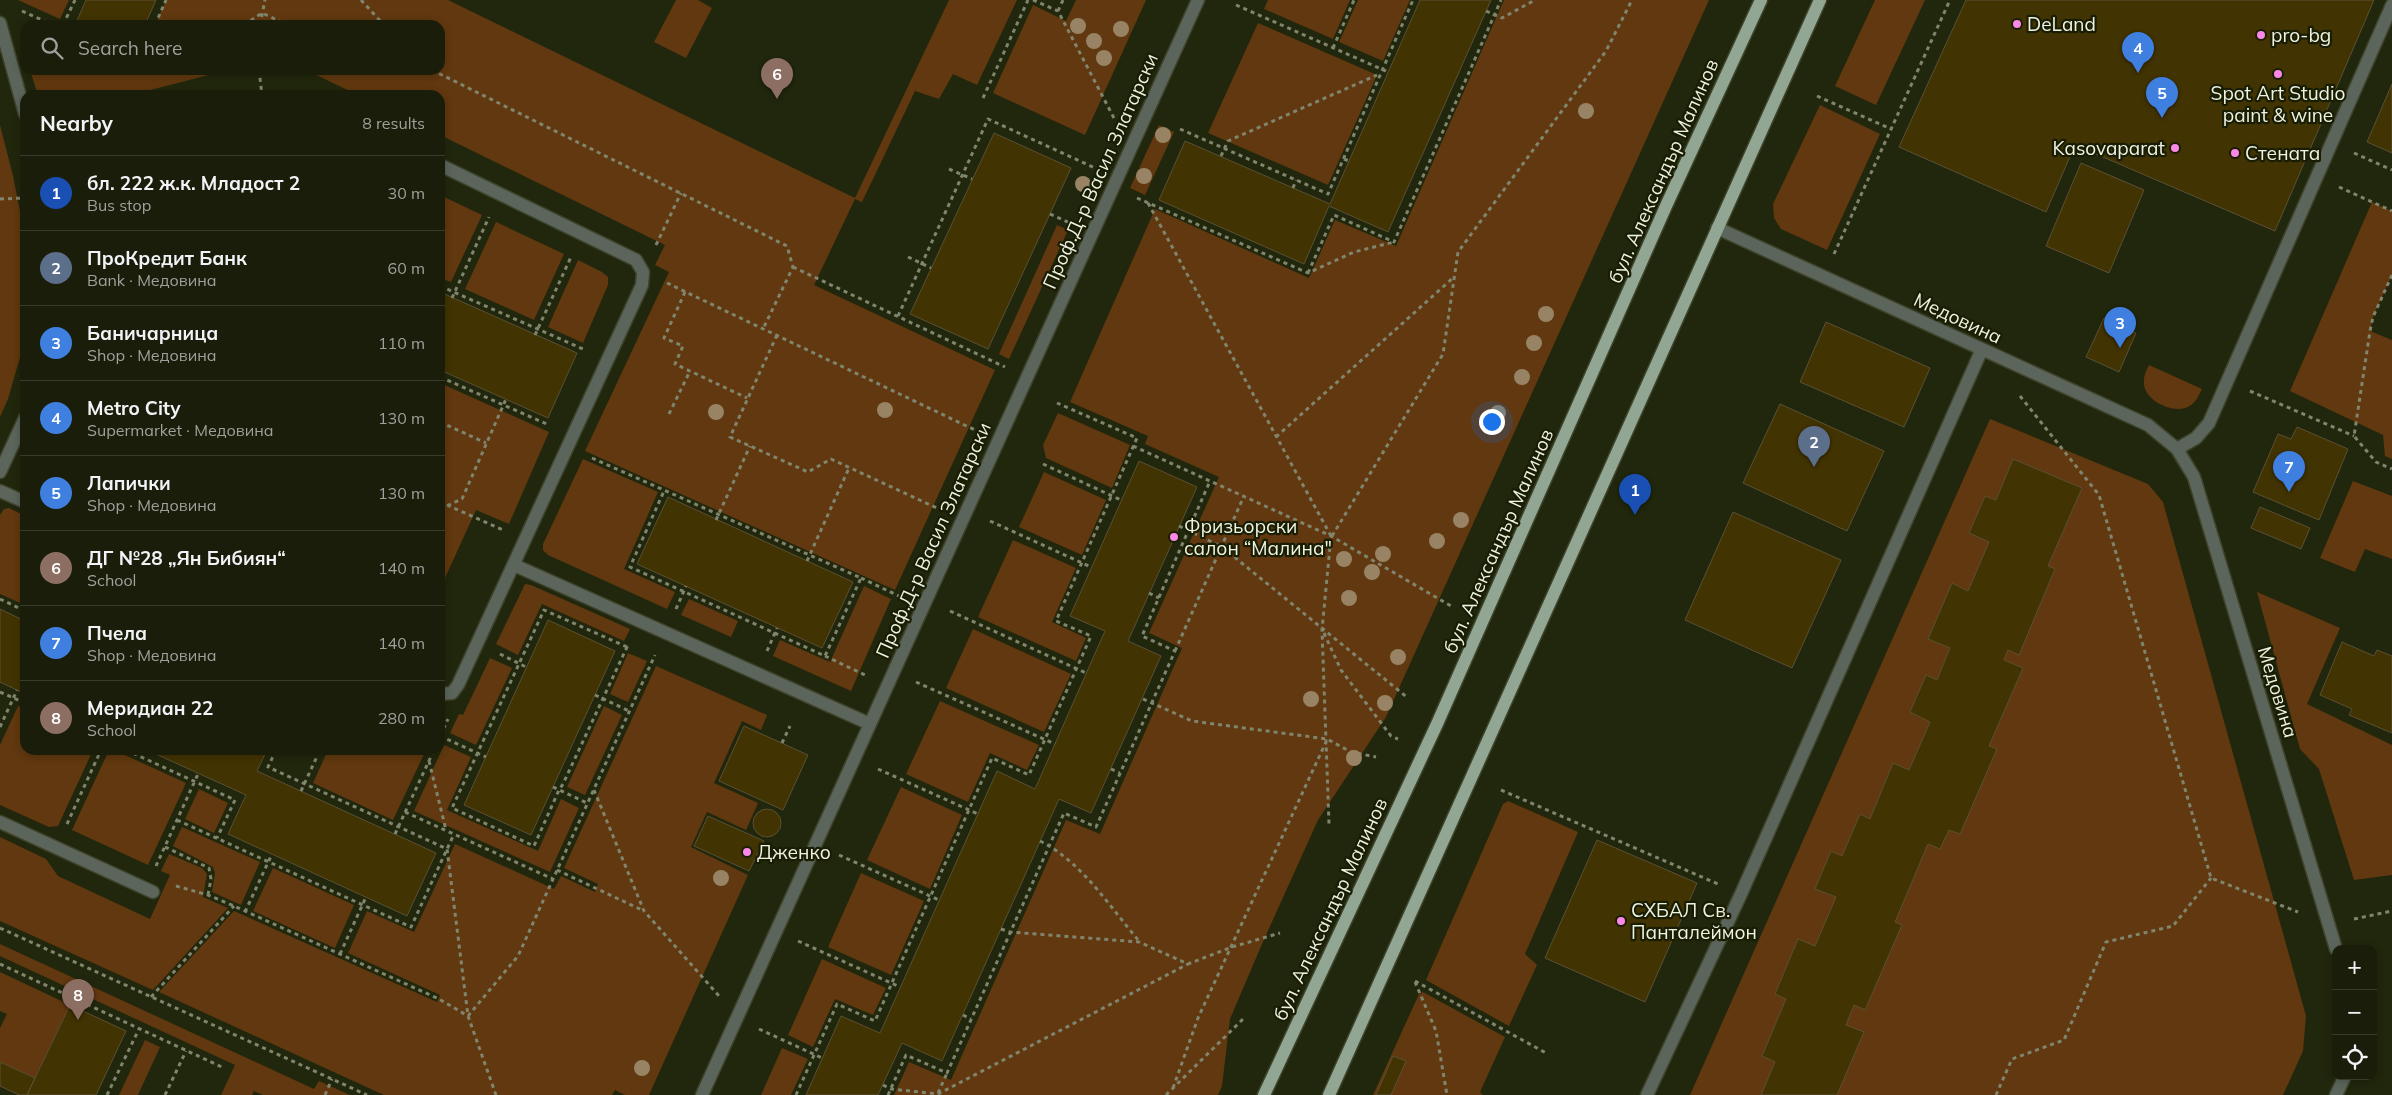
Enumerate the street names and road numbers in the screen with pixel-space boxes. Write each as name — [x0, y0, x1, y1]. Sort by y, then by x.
street label: Проф.Д-р Васил Златарски — [1037, 49, 1163, 293]
street label: бул. Александър Малинов — [1603, 55, 1723, 287]
street label: Медовина — [1910, 287, 2006, 349]
street label: Проф.Д-р Васил Златарски — [870, 418, 996, 662]
street label: бул. Александър Малинов — [1438, 425, 1558, 657]
street label: Медовина — [2253, 643, 2303, 741]
street label: бул. Александър Малинов — [1268, 794, 1392, 1024]

